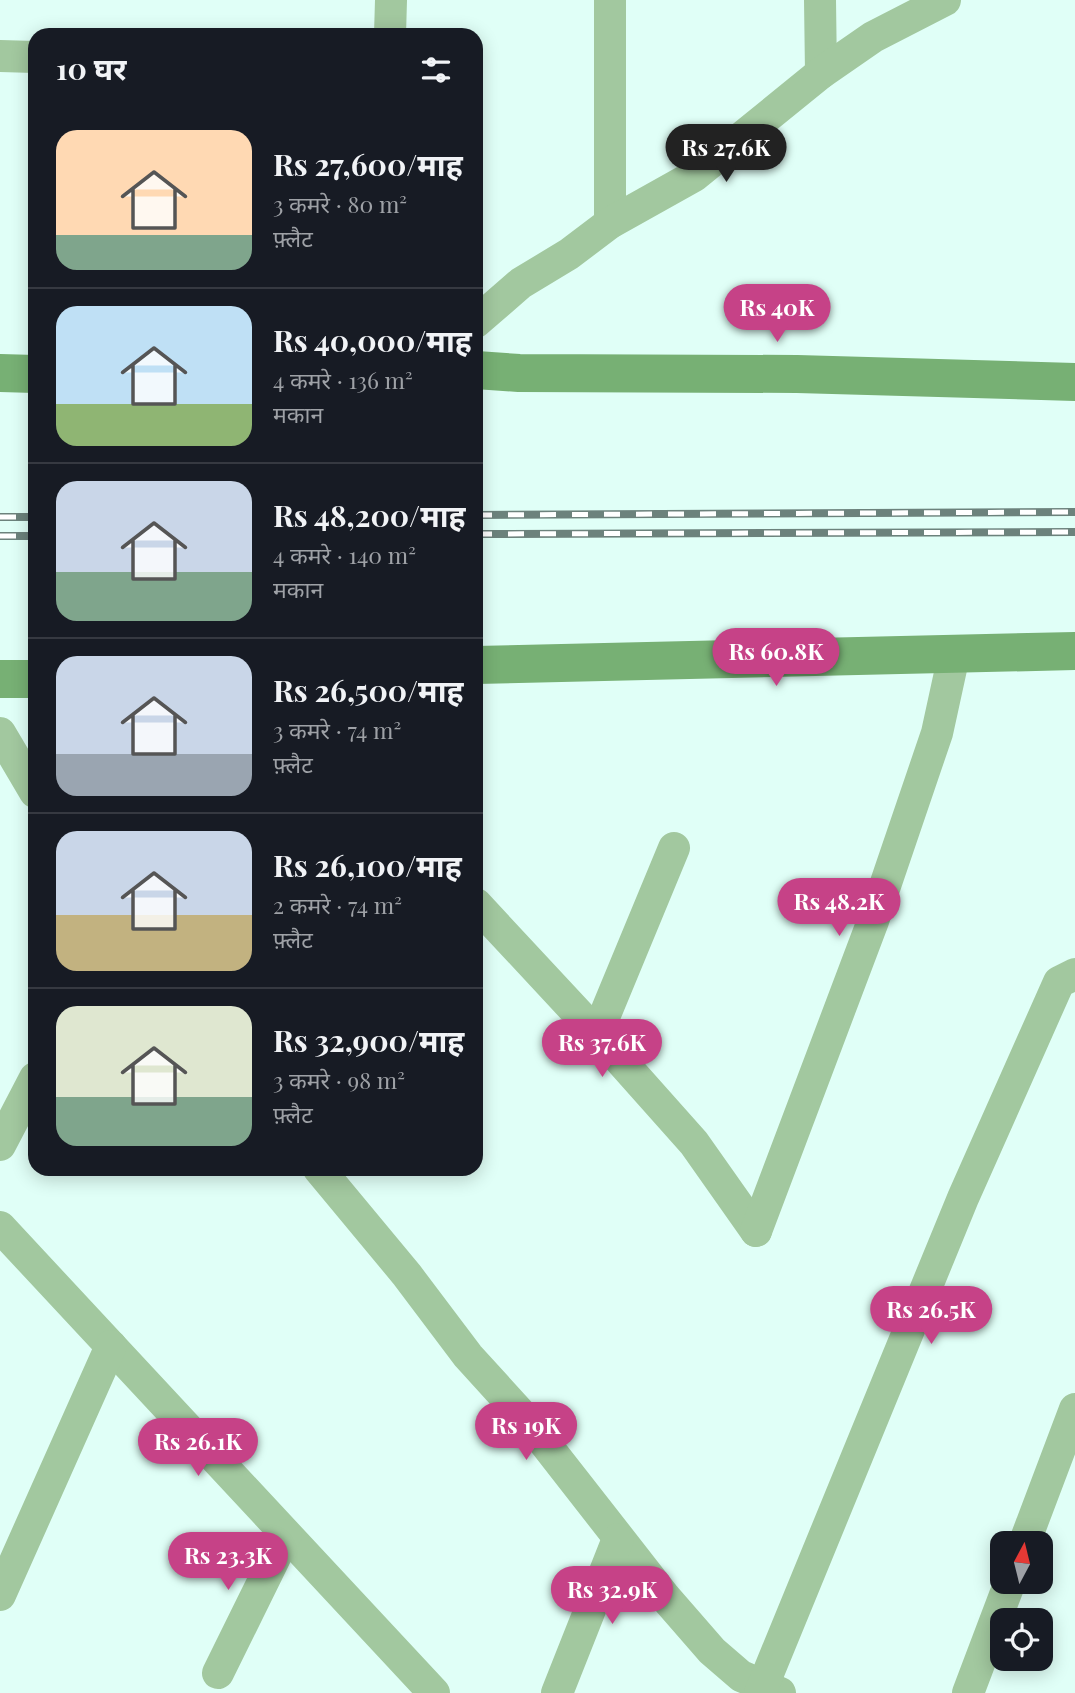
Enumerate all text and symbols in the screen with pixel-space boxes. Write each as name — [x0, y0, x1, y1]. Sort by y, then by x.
text: 10 घर — [56, 48, 127, 88]
icon: filters — [417, 51, 455, 89]
pin: Rs 27.6K — [654, 124, 798, 184]
text: Rs 27.6K — [682, 131, 770, 162]
text: Rs 27,600/माह — [273, 144, 463, 184]
icon: home — [112, 158, 196, 242]
text: 3 कमरे · 80 m² — [273, 188, 407, 219]
text: फ़्लैट — [273, 222, 313, 253]
pin: Rs 40K — [720, 284, 834, 344]
text: Rs 40K — [740, 291, 814, 322]
text: Rs 40,000/माह — [273, 320, 472, 360]
icon: home — [112, 334, 196, 418]
text: 4 कमरे · 136 m² — [273, 364, 413, 395]
text: मकान — [273, 398, 323, 429]
text: Rs 48,200/माह — [273, 495, 466, 535]
icon: home — [112, 509, 196, 593]
text: 4 कमरे · 140 m² — [273, 539, 416, 570]
text: मकान — [273, 573, 323, 604]
pin: Rs 60.8K — [704, 628, 848, 688]
text: Rs 60.8K — [728, 635, 824, 666]
text: Rs 26,500/माह — [273, 670, 463, 710]
icon: home — [112, 684, 196, 768]
text: 3 कमरे · 74 m² — [273, 714, 401, 745]
text: फ़्लैट — [273, 748, 313, 779]
text: Rs 26,100/माह — [273, 845, 462, 885]
icon: home — [112, 859, 196, 943]
pin: Rs 48.2K — [767, 878, 911, 938]
text: Rs 48.2K — [793, 885, 885, 916]
text: 2 कमरे · 74 m² — [273, 889, 402, 920]
text: फ़्लैट — [273, 923, 313, 954]
text: Rs 32,900/माह — [273, 1020, 464, 1060]
pin: Rs 37.6K — [530, 1020, 674, 1079]
text: Rs 37.6K — [558, 1026, 646, 1057]
icon: home — [112, 1034, 196, 1118]
text: 3 कमरे · 98 m² — [273, 1064, 405, 1095]
text: फ़्लैट — [273, 1098, 313, 1129]
pin: Rs 26.5K — [859, 1286, 1003, 1346]
text: Rs 26.5K — [886, 1293, 976, 1324]
pin: Rs 19K — [469, 1402, 583, 1462]
text: Rs 19K — [491, 1409, 561, 1440]
pin: Rs 26.1K — [126, 1418, 270, 1478]
text: Rs 26.1K — [154, 1425, 242, 1456]
north arrow — [990, 1531, 1054, 1594]
map controls — [990, 1531, 1053, 1671]
pin: Rs 23.3K — [156, 1532, 300, 1592]
text: Rs 23.3K — [184, 1539, 272, 1570]
pin: Rs 32.9K — [540, 1566, 684, 1626]
text: Rs 32.9K — [567, 1573, 657, 1604]
button: locate — [990, 1608, 1053, 1671]

